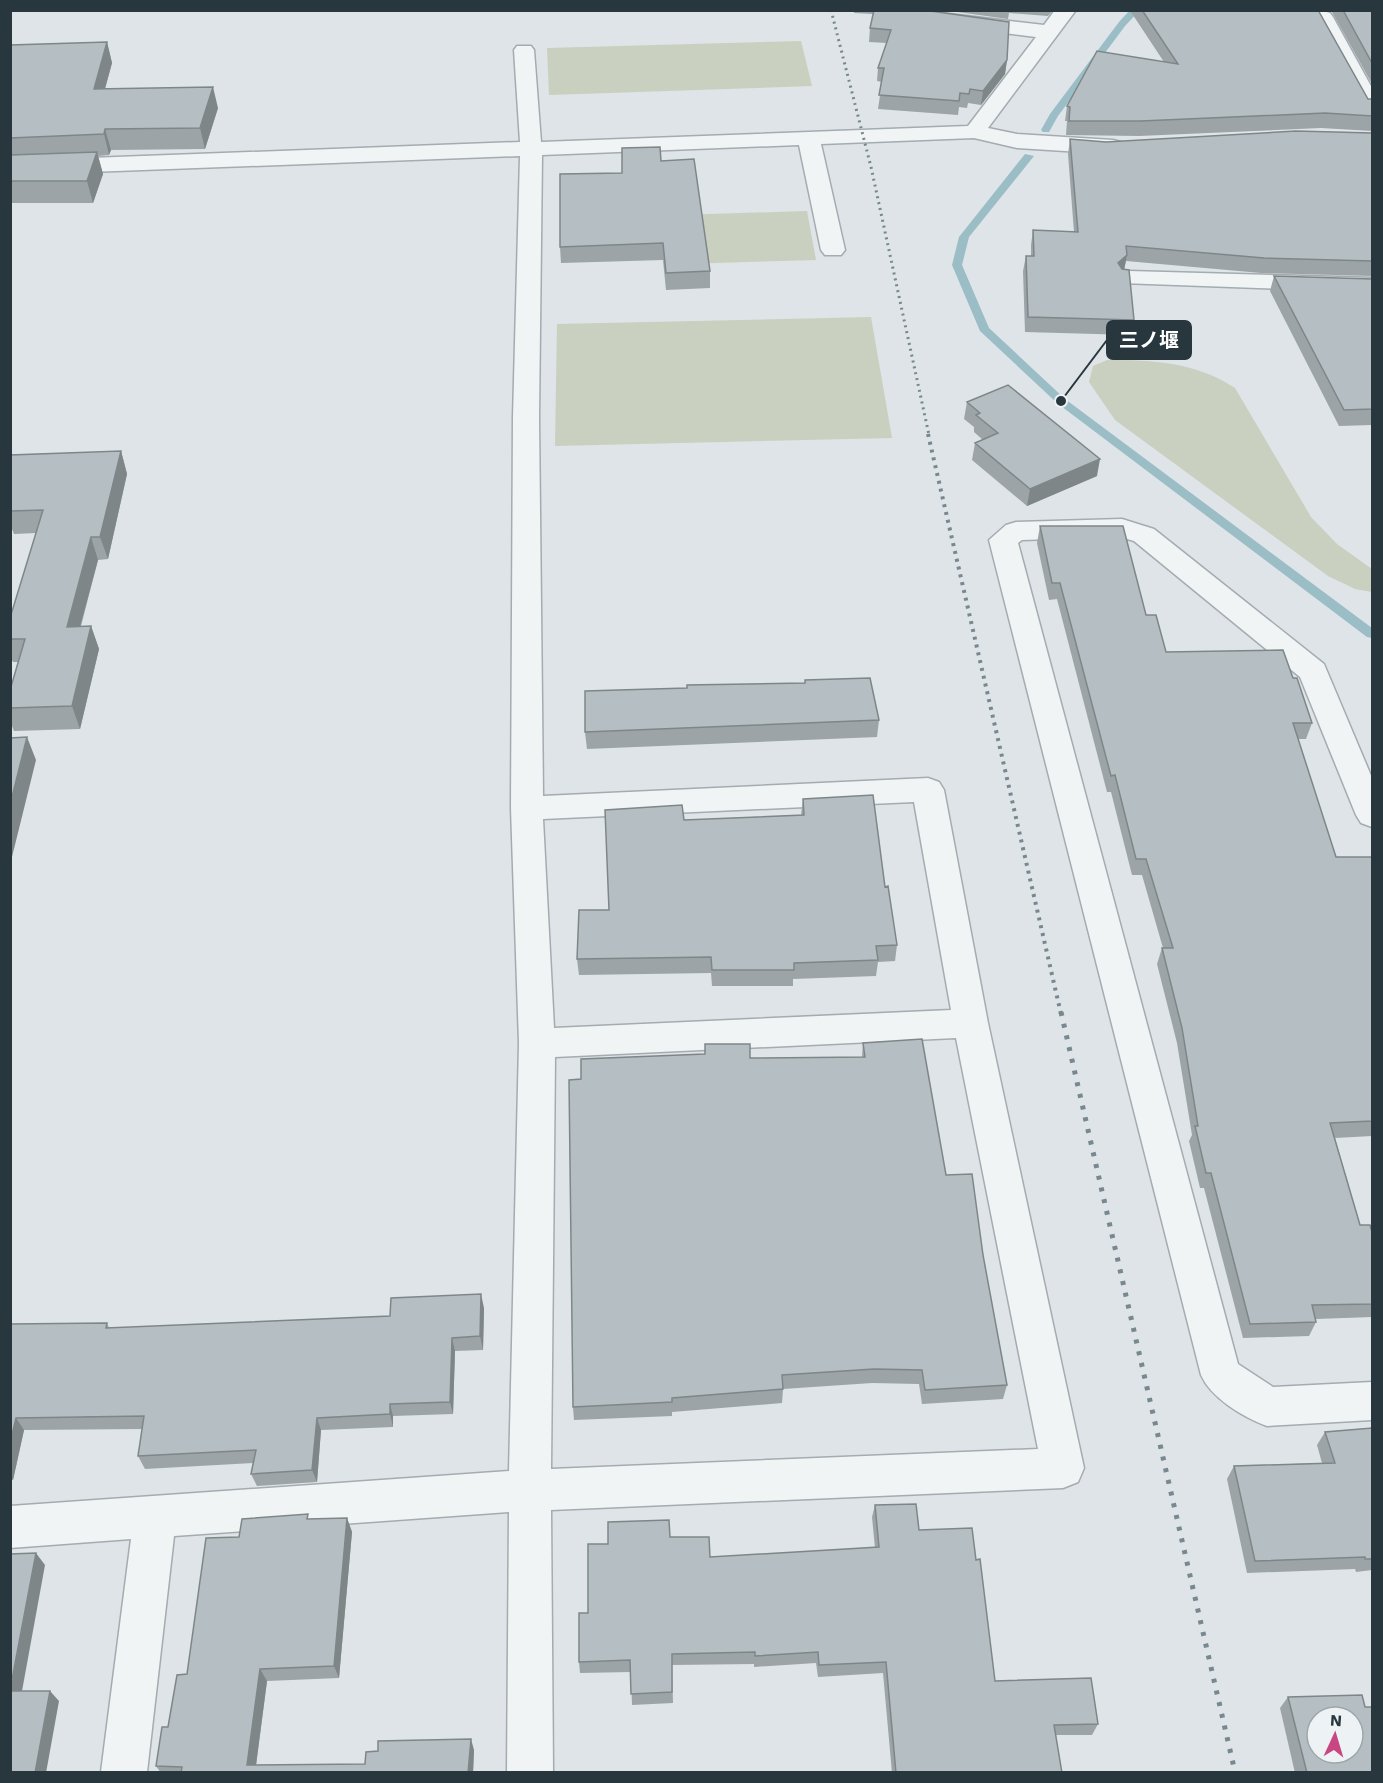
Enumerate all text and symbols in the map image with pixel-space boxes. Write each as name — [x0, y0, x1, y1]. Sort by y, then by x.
callout: 三ノ堰 — [1107, 321, 1191, 359]
text: 三ノ堰 — [1119, 328, 1179, 352]
north arrow — [1305, 1705, 1365, 1765]
text: N — [1329, 1711, 1343, 1730]

